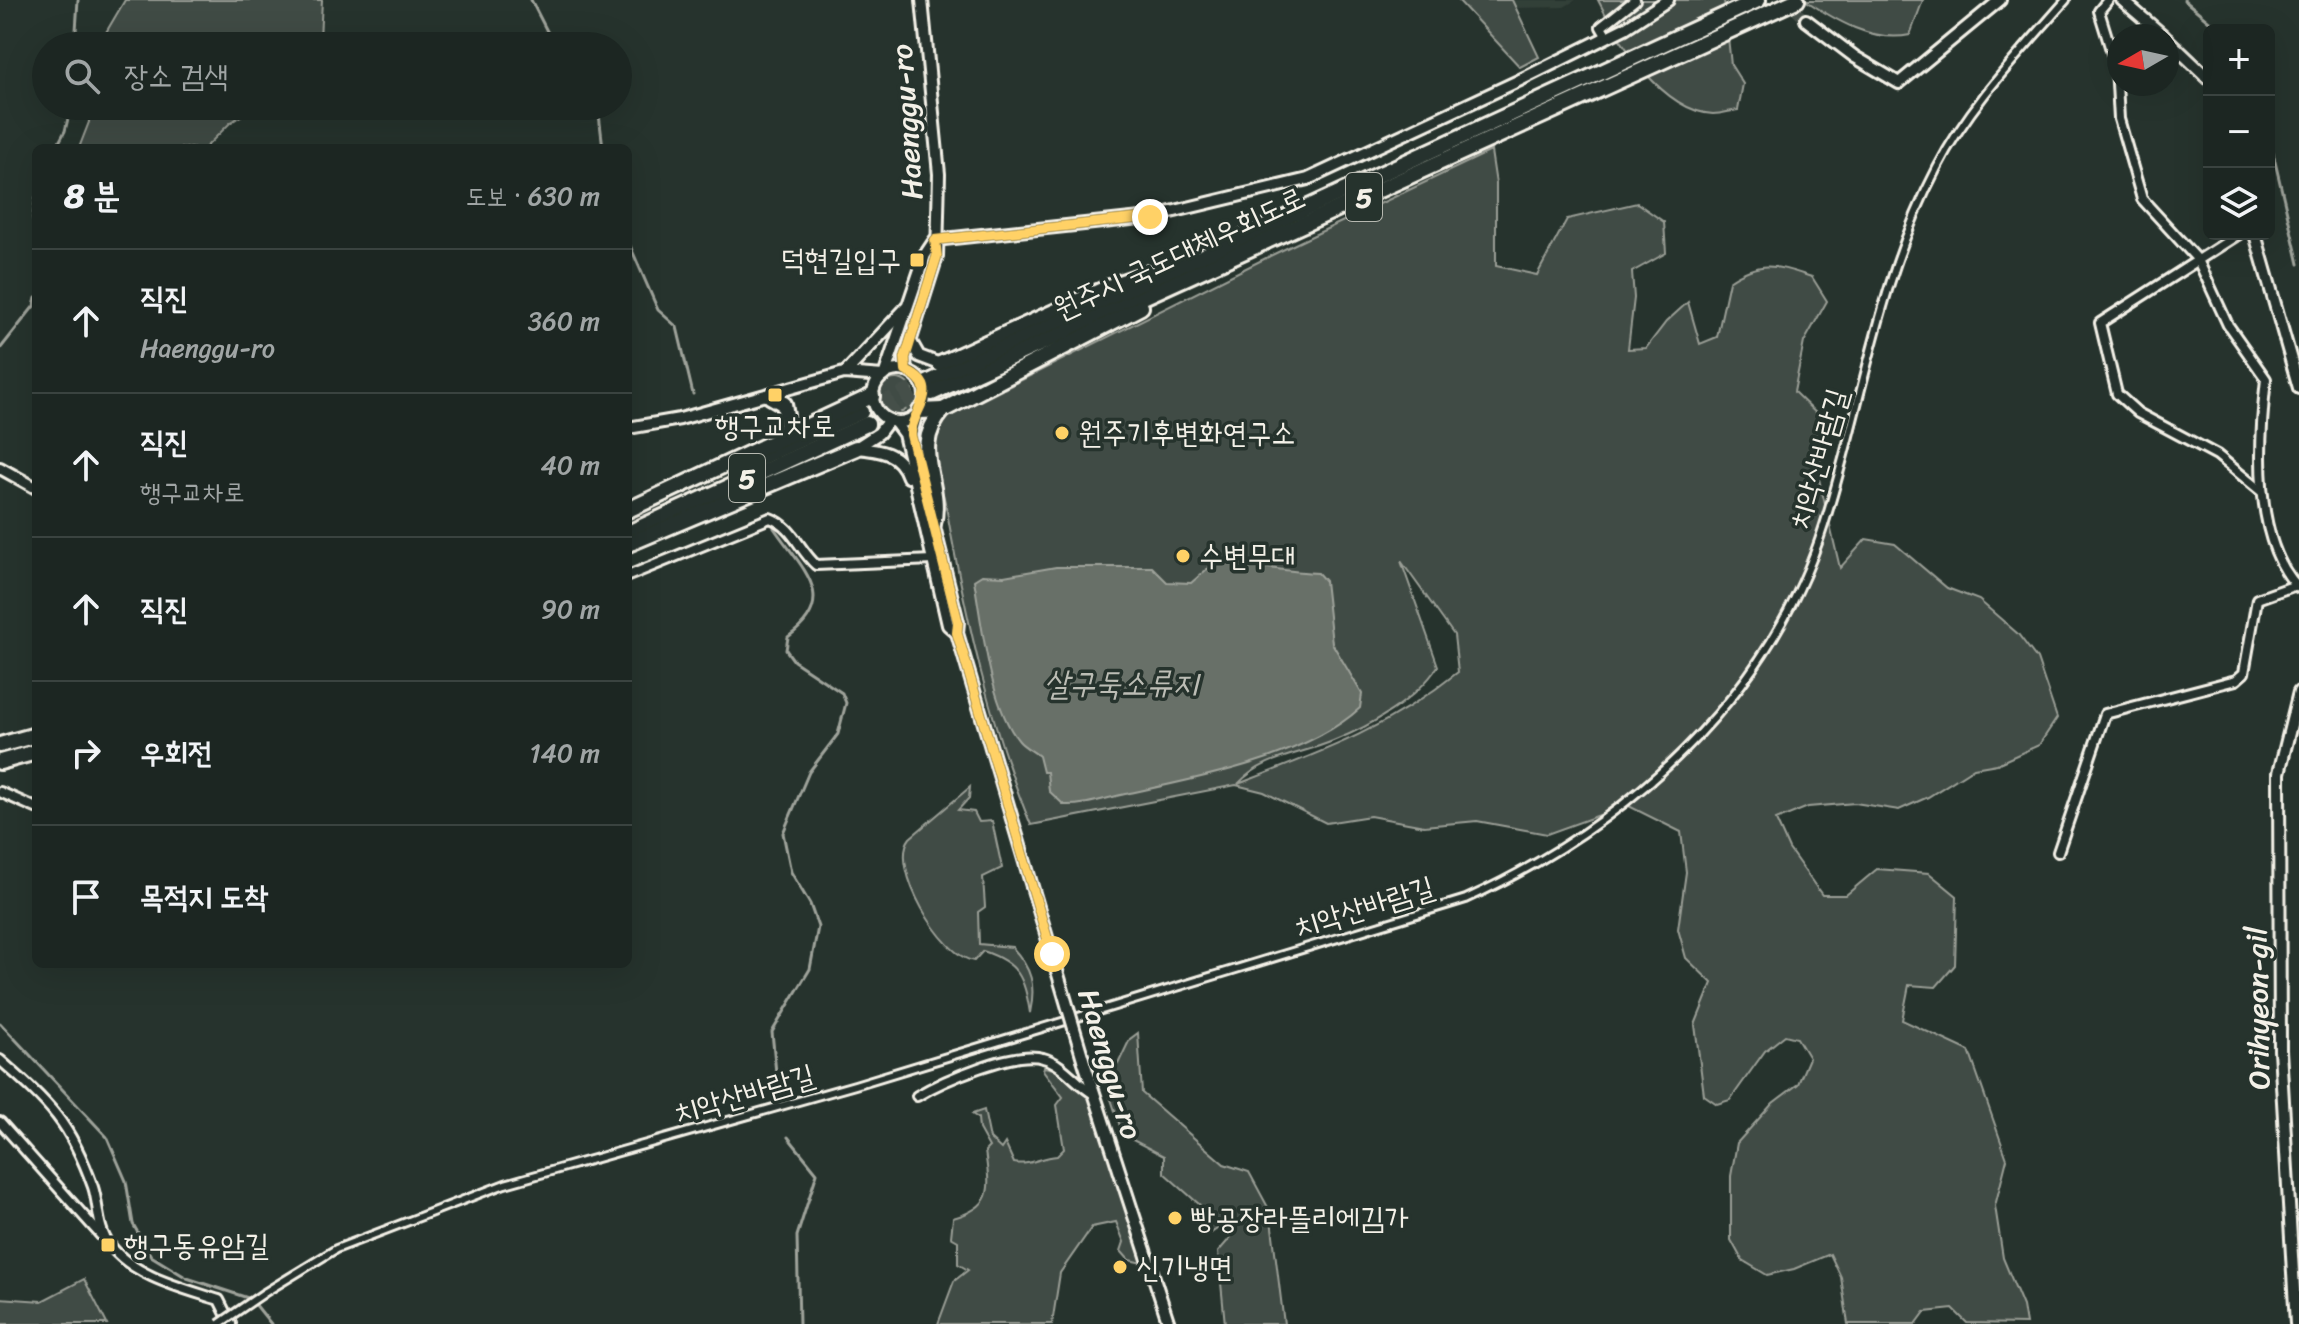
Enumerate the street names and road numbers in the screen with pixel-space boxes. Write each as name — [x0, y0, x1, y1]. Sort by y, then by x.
street label: Haenggu-ro — [875, 42, 939, 202]
street label: 원주시 국도대체우회도로 — [1044, 171, 1314, 335]
road number: 5 — [1346, 173, 1382, 221]
street label: 치악산바람길 — [1772, 382, 1864, 536]
road number: 5 — [729, 454, 765, 502]
street label: 치악산바람길 — [1287, 860, 1441, 954]
street label: Orihyeon-gil — [2230, 925, 2286, 1090]
street label: Haenggu-ro — [1061, 982, 1159, 1146]
street label: 치악산바람길 — [667, 1048, 821, 1140]

